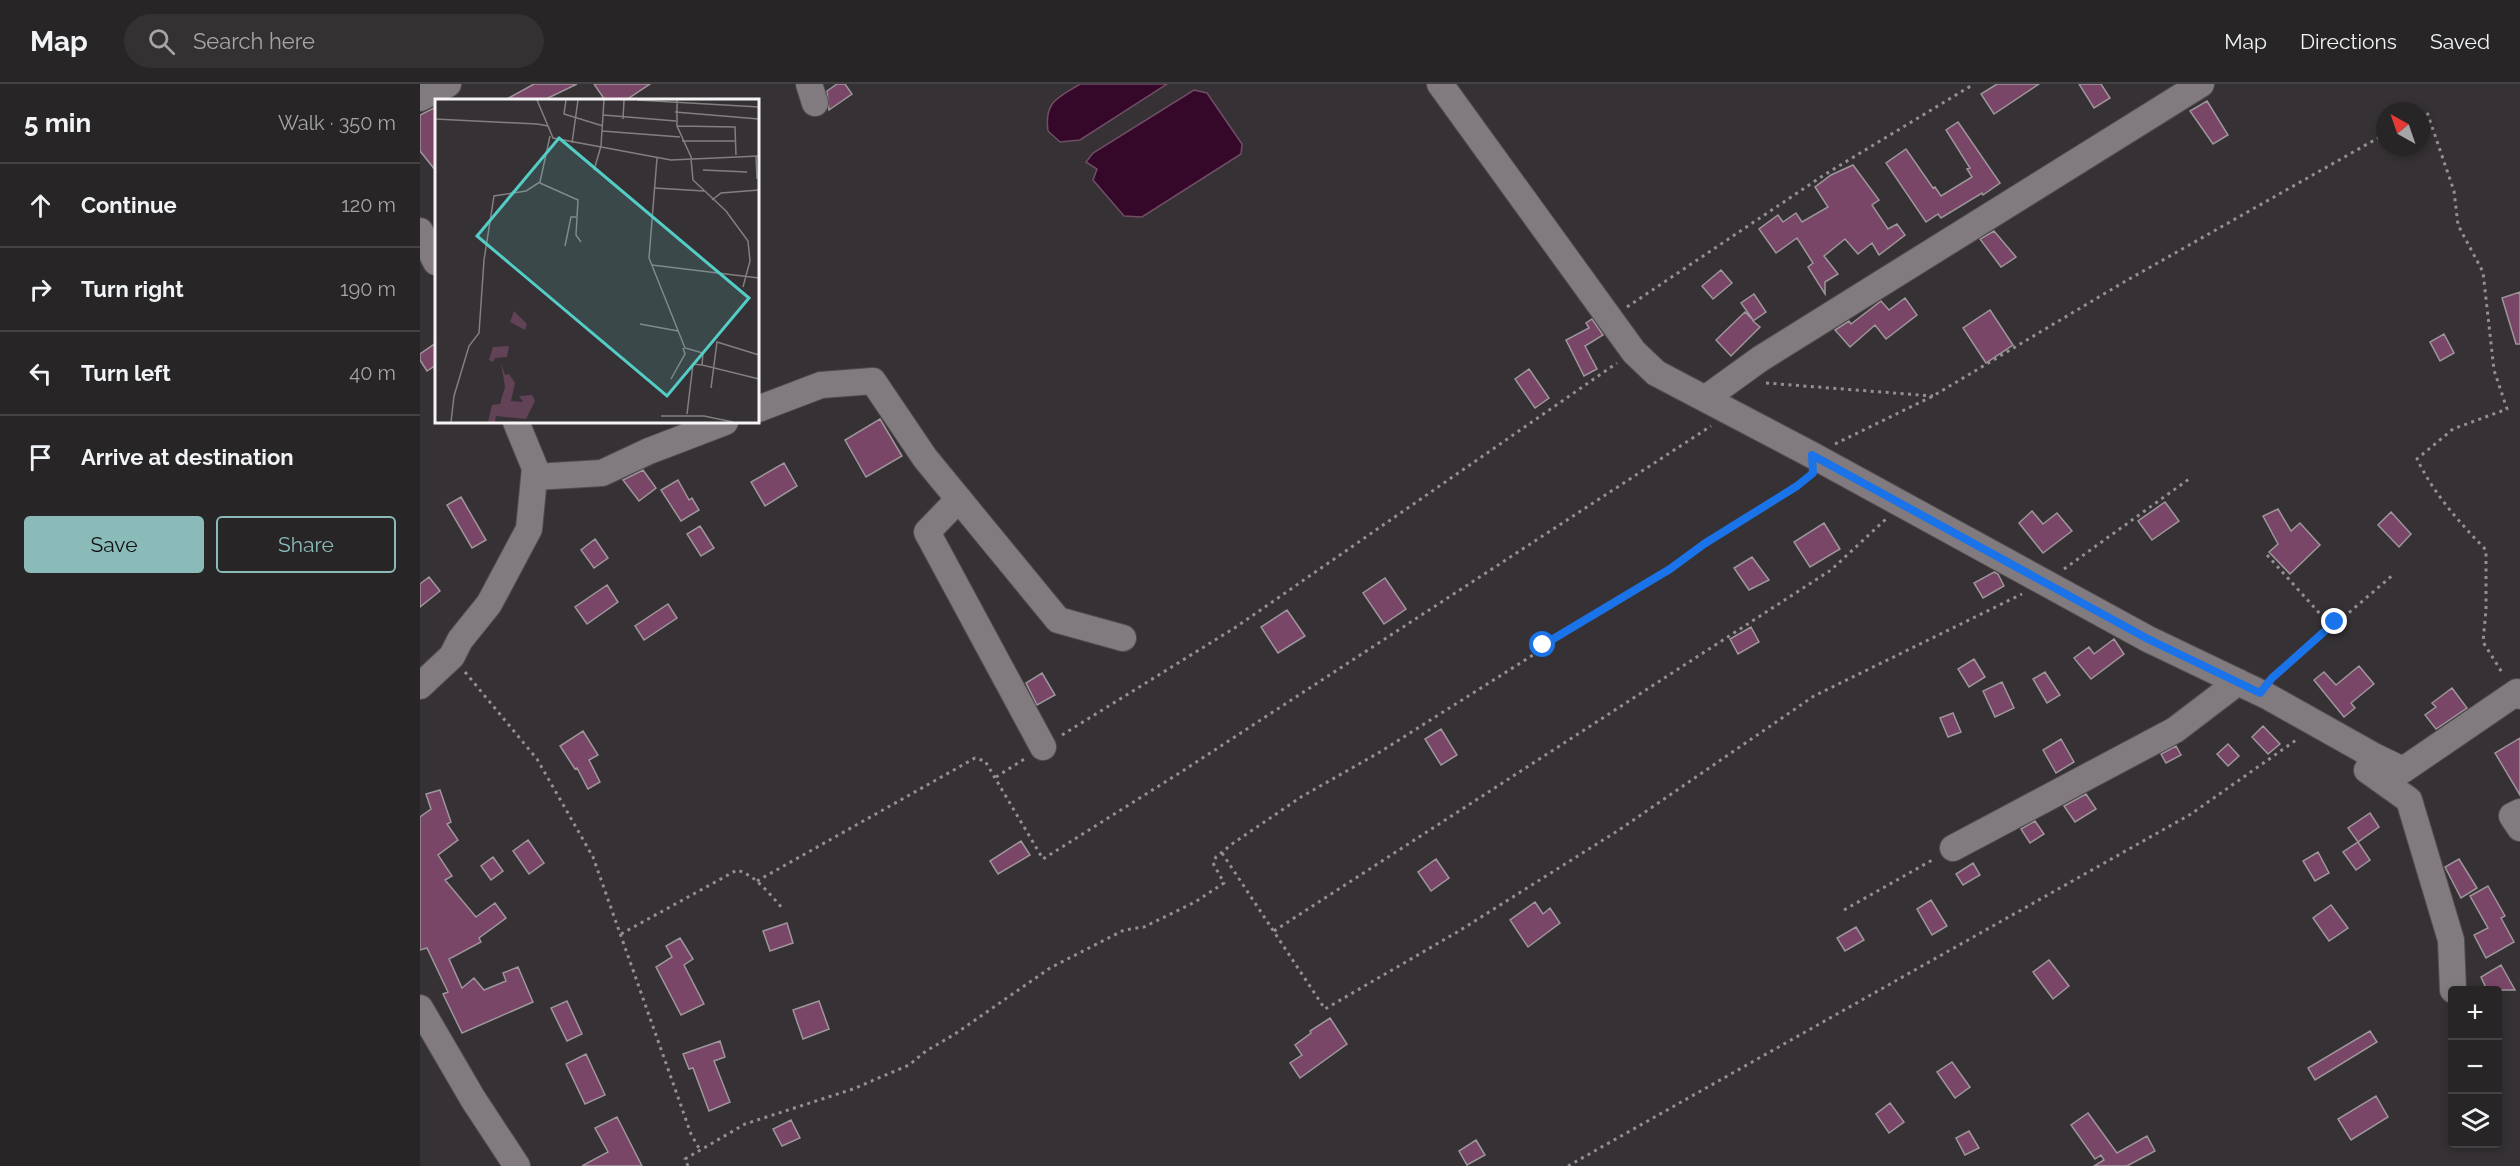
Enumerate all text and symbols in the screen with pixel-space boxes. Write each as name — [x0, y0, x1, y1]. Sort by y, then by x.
search box — [124, 14, 544, 68]
text: Map — [30, 25, 88, 58]
icon: search — [145, 25, 178, 58]
text: Search here — [193, 28, 315, 54]
text: Map — [2224, 29, 2267, 54]
text: Directions — [2300, 29, 2397, 54]
text: Saved — [2430, 29, 2490, 54]
inset map — [435, 99, 759, 423]
north arrow — [2376, 102, 2430, 156]
text: 5 min — [24, 108, 91, 138]
text: Walk · 350 m — [278, 111, 396, 135]
icon: ahead — [24, 189, 57, 222]
text: Continue — [81, 192, 177, 218]
text: 120 m — [341, 193, 396, 217]
icon: right — [24, 273, 57, 306]
text: Turn right — [81, 276, 184, 302]
text: 190 m — [340, 277, 396, 301]
icon: left — [24, 357, 57, 390]
text: Turn left — [81, 360, 171, 386]
text: 40 m — [349, 361, 396, 385]
icon: arrive — [24, 441, 57, 474]
text: Arrive at destination — [81, 444, 294, 470]
button: Save — [24, 516, 204, 573]
button: Share — [216, 516, 396, 573]
route end — [2321, 608, 2347, 634]
route start — [1529, 631, 1555, 657]
map controls — [2448, 986, 2502, 1148]
button: + — [2448, 986, 2502, 1040]
button: − — [2448, 1040, 2502, 1094]
button: layers — [2448, 1094, 2502, 1148]

